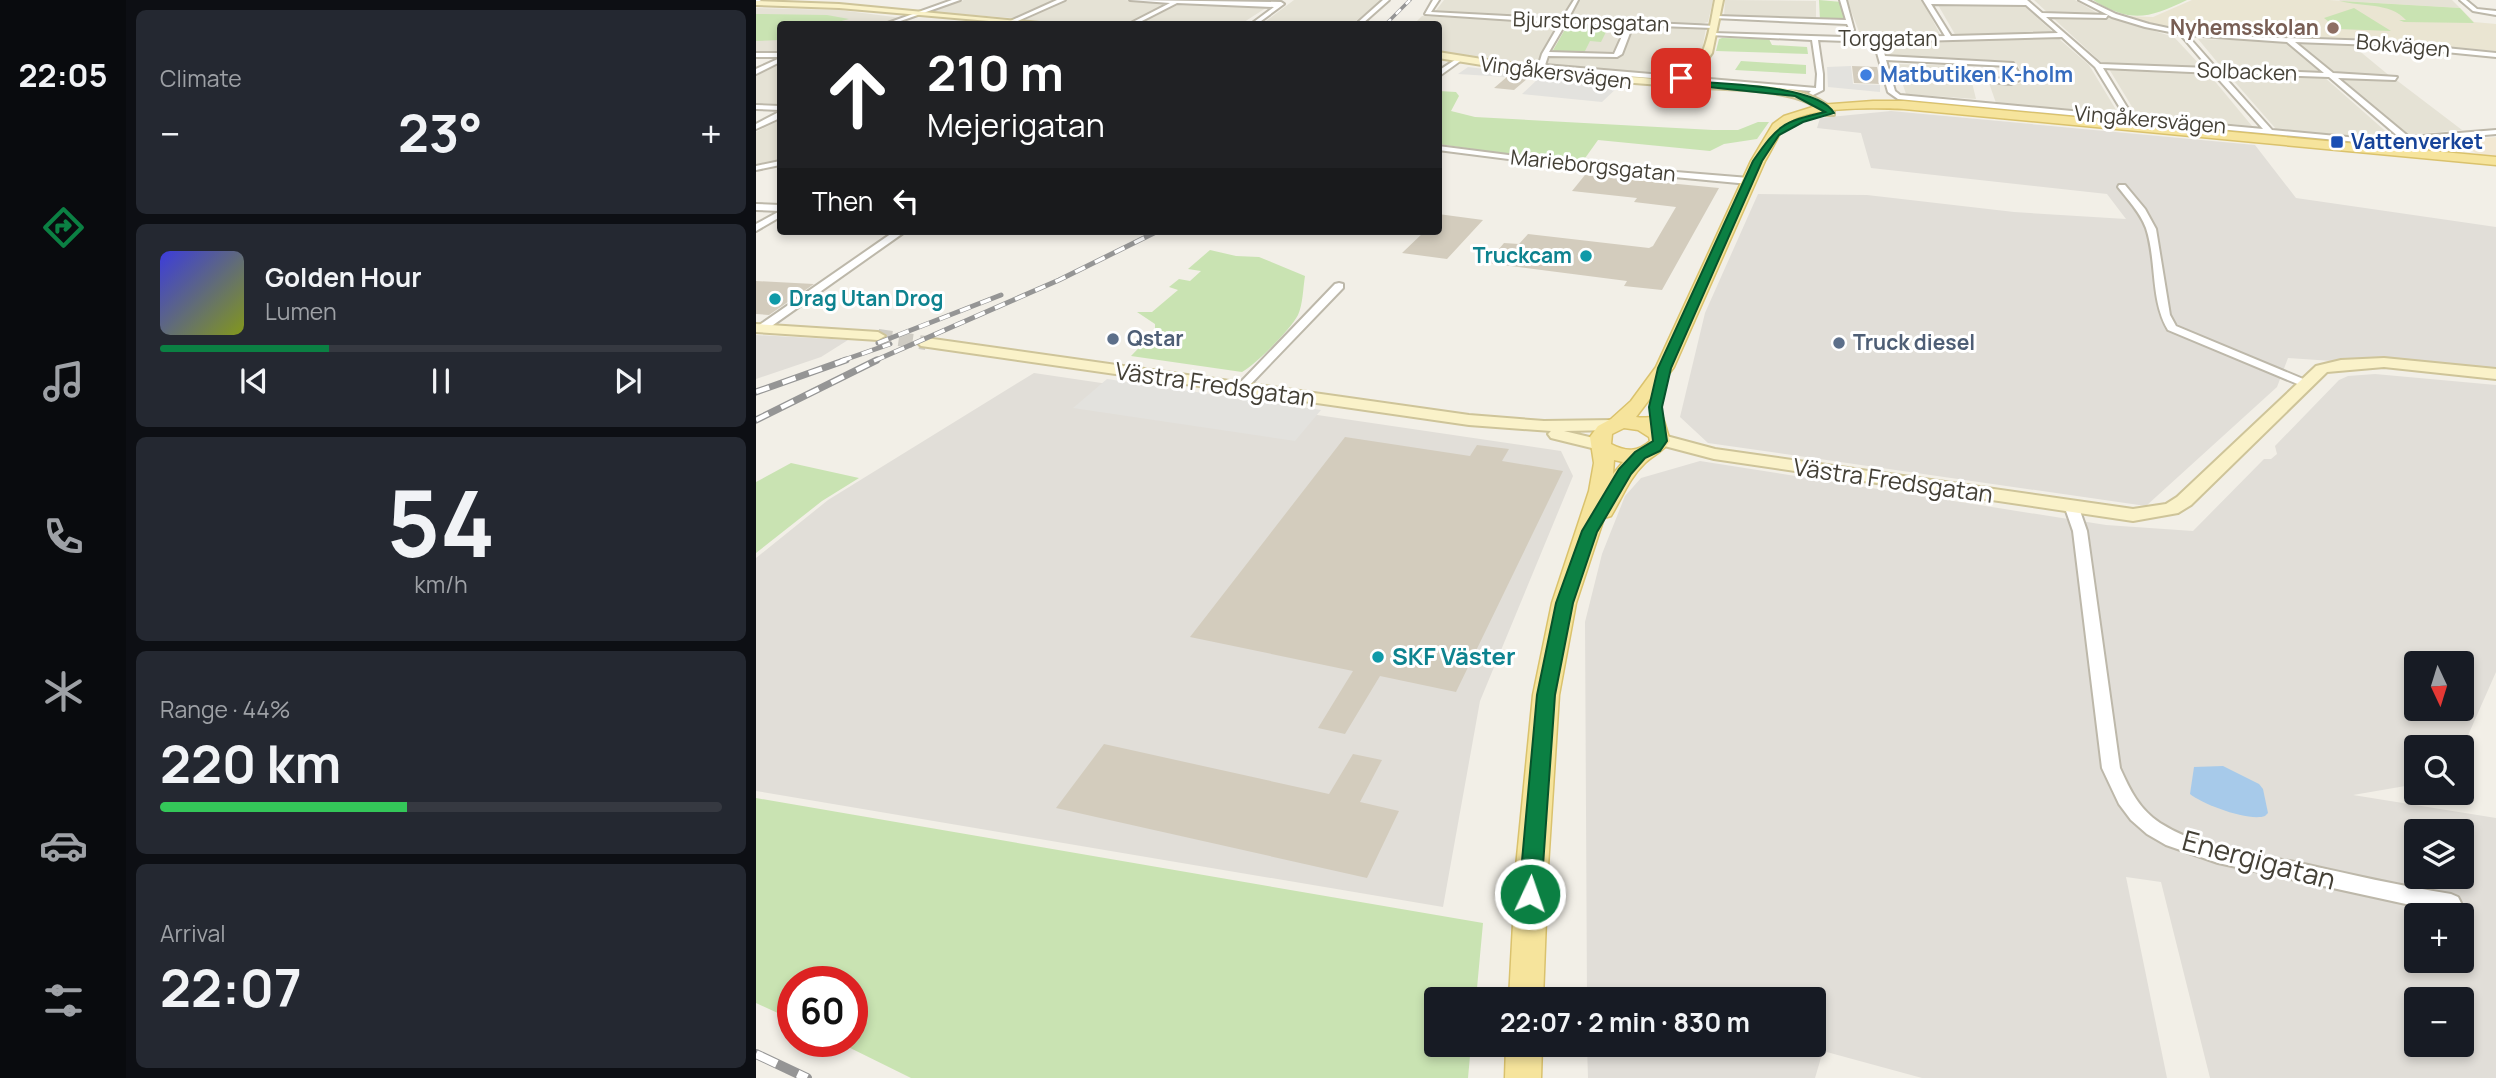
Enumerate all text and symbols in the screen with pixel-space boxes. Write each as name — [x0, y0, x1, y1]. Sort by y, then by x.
street label: Bjurstorpsgatan — [1512, 4, 1670, 38]
place label: Nyhemsskolan — [2170, 13, 2319, 41]
marker: Nyhemsskolan — [2325, 20, 2341, 36]
street label: Torggatan — [1838, 24, 1938, 52]
street label: Bokvägen — [2355, 27, 2451, 63]
text: 210 m — [927, 39, 1064, 106]
pin — [1651, 48, 1711, 108]
icon: ahead — [812, 49, 903, 140]
street label: Vingåkersvägen — [1479, 49, 1634, 95]
text: 22:05 — [19, 53, 107, 97]
street label: Solbacken — [2196, 55, 2298, 87]
icon: arrive — [1662, 59, 1700, 97]
place label: Matbutiken K-holm — [1880, 60, 2073, 88]
text: Climate — [160, 62, 242, 94]
marker: Matbutiken K-holm — [1858, 67, 1874, 83]
text: 23° — [398, 97, 483, 168]
street label: Vingåkersvägen — [2073, 98, 2227, 140]
text: Mejerigatan — [927, 103, 1105, 147]
text: − — [160, 107, 181, 159]
text: + — [700, 107, 722, 159]
place label: Vattenverket — [2351, 127, 2483, 155]
marker: Vattenverket — [2329, 134, 2345, 150]
street label: Marieborgsgatan — [1509, 142, 1677, 188]
icon: left — [887, 182, 925, 220]
text: Then — [812, 183, 873, 219]
icon: directions — [39, 203, 88, 252]
place label: Truckcam — [1473, 241, 1572, 269]
marker: Truckcam — [1578, 248, 1594, 264]
text: Golden Hour — [265, 259, 422, 295]
place label: Drag Utan Drog — [789, 284, 944, 312]
marker: Drag Utan Drog — [767, 291, 783, 307]
text: Lumen — [265, 295, 337, 327]
place label: Qstar — [1127, 324, 1184, 352]
place label: Truck diesel — [1853, 328, 1975, 356]
marker: Qstar — [1105, 331, 1121, 347]
marker: Truck diesel — [1831, 335, 1847, 351]
street label: Västra Fredsgatan — [1113, 353, 1317, 414]
icon: music — [39, 357, 88, 406]
icon: previous — [235, 362, 273, 400]
icon: pause — [422, 362, 460, 400]
icon: next — [609, 362, 647, 400]
street label: Västra Fredsgatan — [1791, 449, 1995, 510]
text: 54 — [387, 460, 495, 584]
icon: phone — [39, 512, 88, 561]
text: km/h — [414, 568, 468, 600]
place label: SKF Väster — [1392, 639, 1516, 672]
marker: SKF Väster — [1370, 649, 1386, 665]
north arrow — [2404, 651, 2474, 721]
map controls — [2404, 651, 2474, 1057]
icon: climate — [39, 667, 88, 716]
text: Range · 44% — [160, 693, 291, 725]
text: 220 km — [160, 728, 341, 799]
button: search — [2404, 735, 2474, 805]
button: layers — [2404, 819, 2474, 889]
street label: Energigatan — [2178, 820, 2340, 898]
icon: car — [39, 821, 88, 870]
position arrow — [1493, 857, 1567, 931]
button: + — [2404, 903, 2474, 973]
text: Arrival — [160, 917, 226, 949]
text: 22:07 — [160, 952, 302, 1023]
speed limit sign: 60 — [777, 966, 868, 1057]
icon: filters — [39, 976, 88, 1025]
button: − — [2404, 987, 2474, 1057]
text: 22:07 · 2 min · 830 m — [1500, 1004, 1750, 1040]

